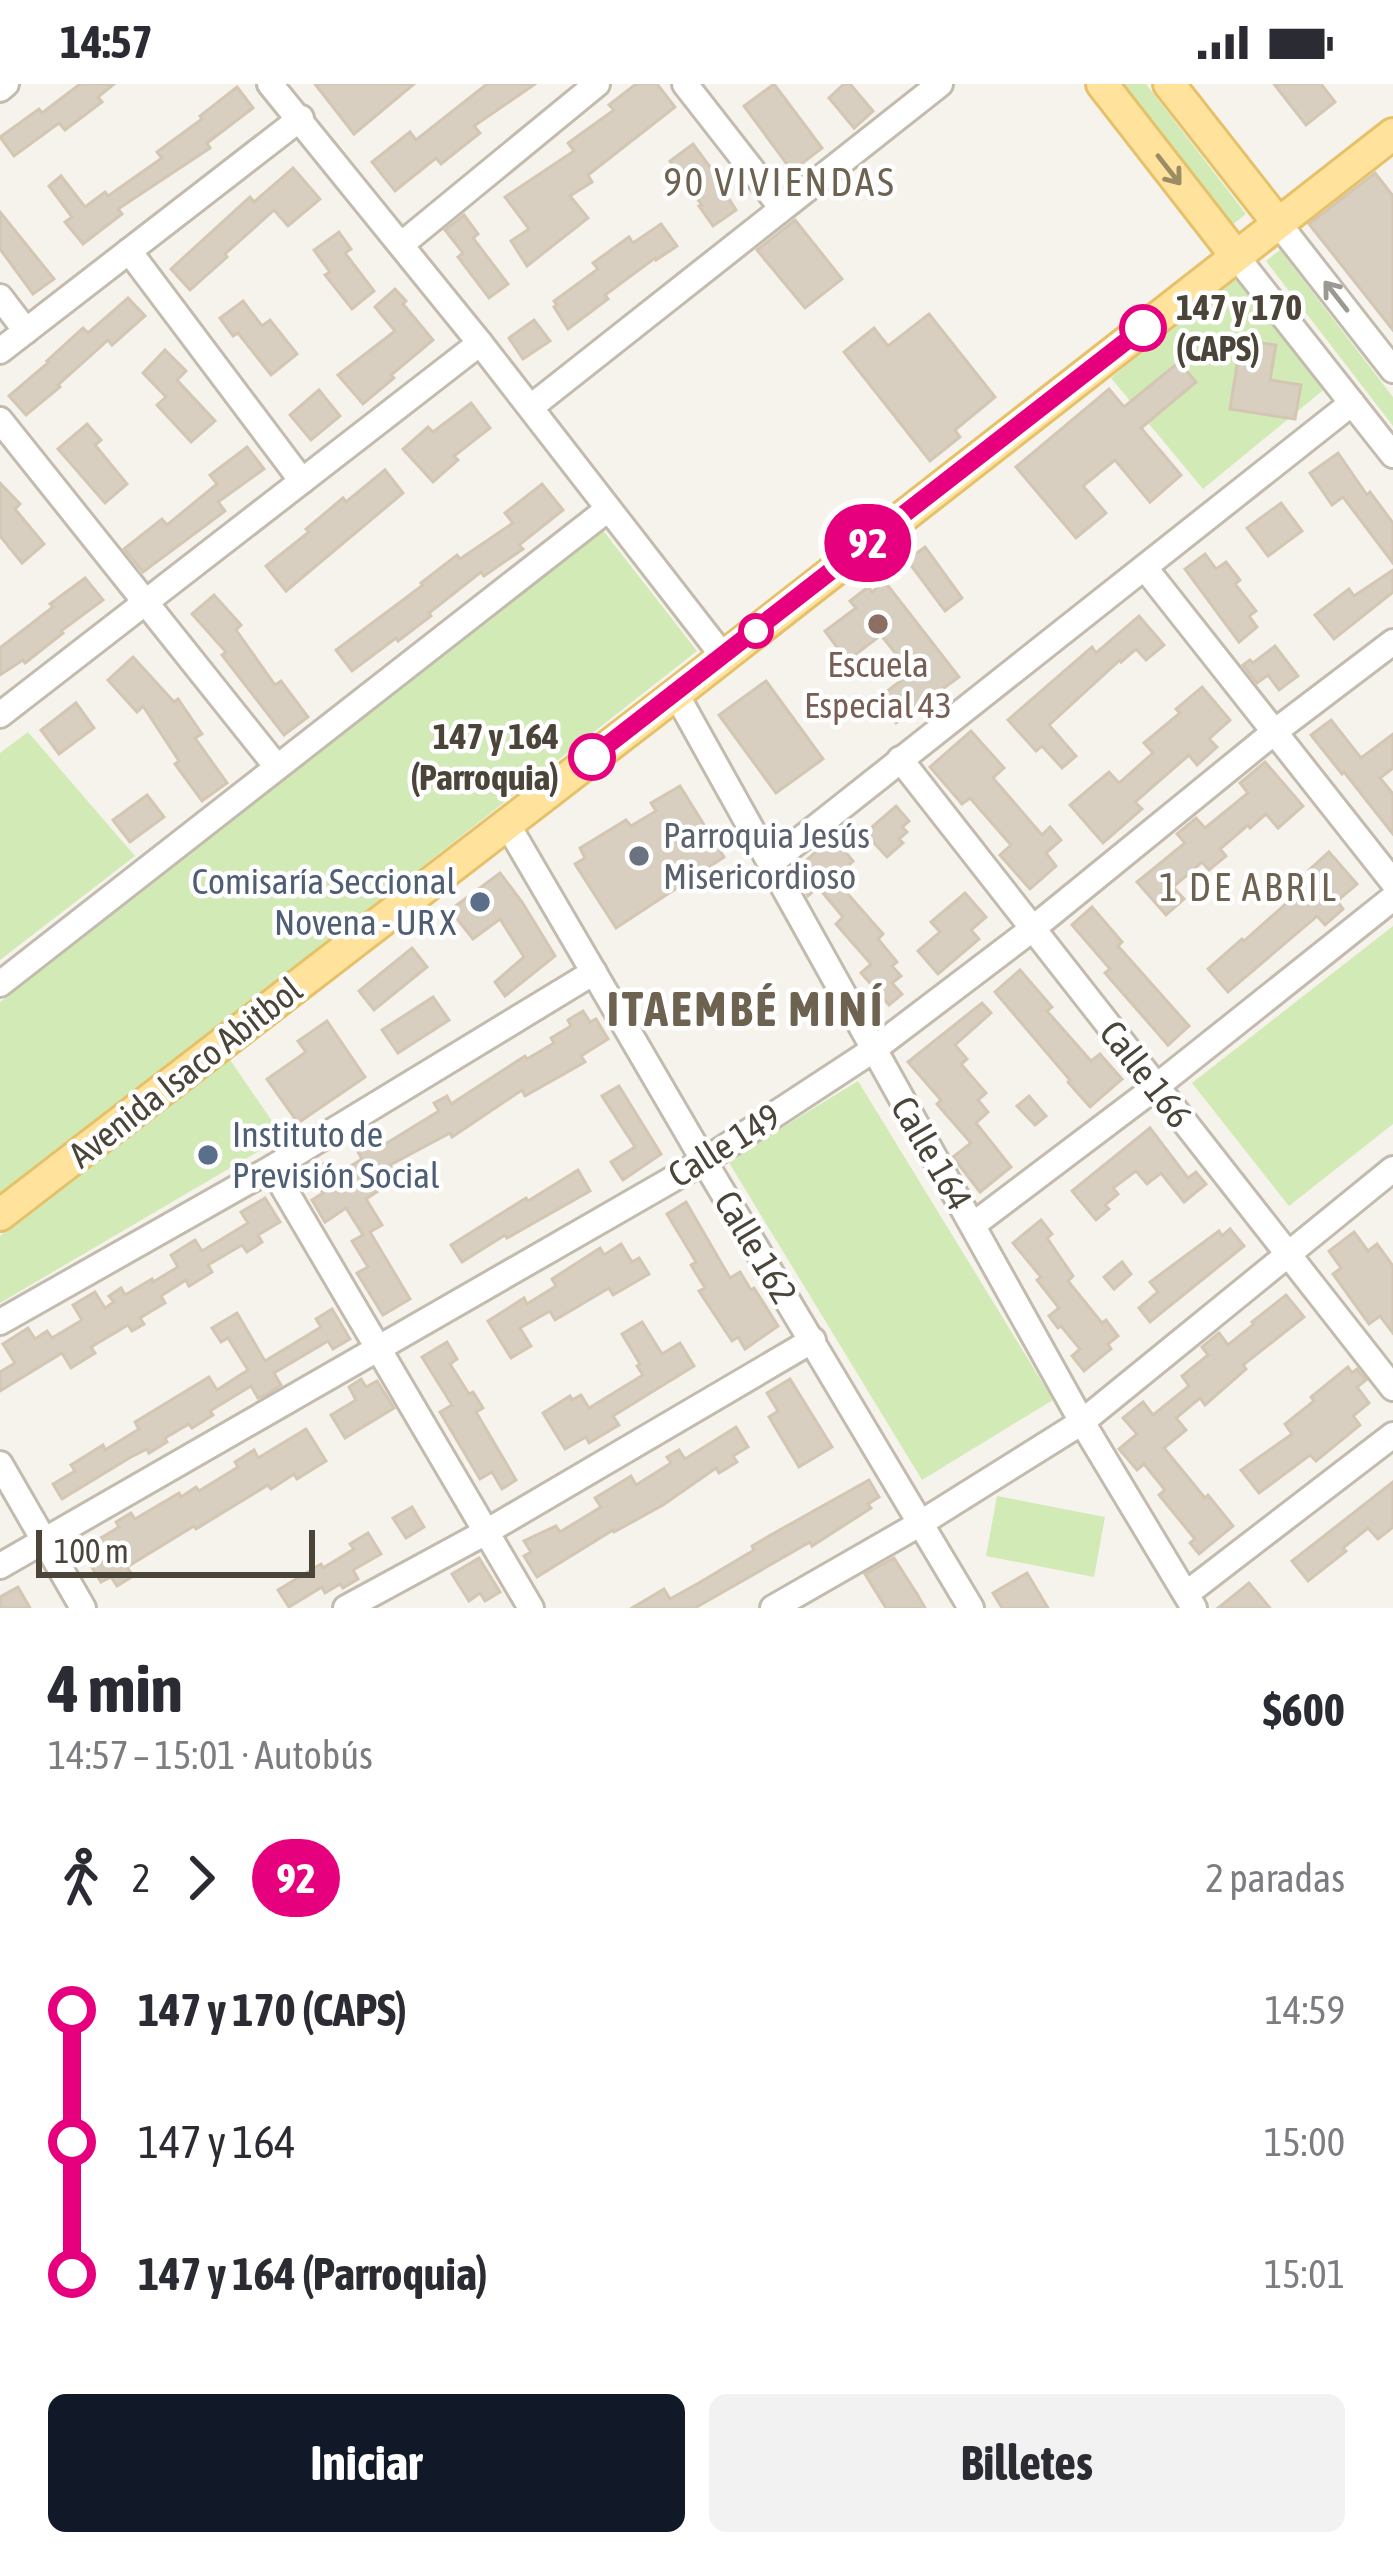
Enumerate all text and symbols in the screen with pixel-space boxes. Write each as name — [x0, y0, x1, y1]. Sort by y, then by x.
text: 14:57 — [60, 16, 153, 68]
one-way arrow — [1155, 153, 1182, 185]
district label: 90 VIVIENDAS — [663, 160, 897, 204]
one-way arrow — [1323, 281, 1349, 313]
place label: 147 y 170 (CAPS) — [1176, 286, 1302, 369]
marker: 147 y 170 (CAPS) — [1121, 306, 1165, 350]
line badge: 92 — [814, 504, 922, 582]
text: 92 — [848, 519, 888, 567]
marker: Escuela Especial 43 — [865, 611, 891, 637]
unlabelled marker — [740, 615, 772, 647]
place label: Escuela Especial 43 — [804, 643, 952, 726]
place label: 147 y 164 (Parroquia) — [410, 715, 559, 798]
marker: 147 y 164 (Parroquia) — [570, 735, 614, 779]
place label: Parroquia Jesús Misericordioso — [663, 814, 870, 897]
marker: Parroquia Jesús Misericordioso — [626, 843, 652, 869]
place label: Comisaría Seccional Novena - UR X — [192, 860, 457, 943]
district label: 1 DE ABRIL — [1159, 865, 1339, 909]
marker: Comisaría Seccional Novena - UR X — [467, 889, 493, 915]
street label: Avenida Isaco Abitbol — [60, 968, 310, 1176]
district label: ITAEMBÉ MINÍ — [607, 981, 885, 1036]
street label: Calle 166 — [1091, 1012, 1201, 1136]
street label: Calle 164 — [883, 1089, 981, 1217]
street label: Calle 149 — [660, 1094, 788, 1196]
place label: Instituto de Previsión Social — [232, 1113, 440, 1196]
marker: Instituto de Previsión Social — [195, 1142, 221, 1168]
street label: Calle 162 — [706, 1183, 806, 1311]
scale bar — [36, 1524, 315, 1577]
text: 100 m — [54, 1532, 129, 1570]
text: 4 min — [48, 1650, 183, 1726]
text: $600 — [1263, 1684, 1345, 1736]
text: 14:57 – 15:01 · Autobús — [48, 1733, 373, 1777]
icon: walk — [48, 1845, 114, 1911]
icon: forward — [168, 1845, 234, 1911]
text: 92 — [276, 1854, 316, 1902]
text: 2 — [132, 1856, 150, 1900]
text: 2 paradas — [1205, 1856, 1345, 1900]
text: 147 y 170 (CAPS) — [138, 1984, 407, 2036]
text: 14:59 — [1265, 1988, 1345, 2032]
text: 147 y 164 — [138, 2116, 296, 2168]
text: 15:00 — [1264, 2120, 1345, 2164]
text: 147 y 164 (Parroquia) — [138, 2248, 488, 2300]
text: 15:01 — [1264, 2252, 1345, 2296]
button: Iniciar — [48, 2394, 685, 2532]
button: Billetes — [709, 2394, 1345, 2532]

